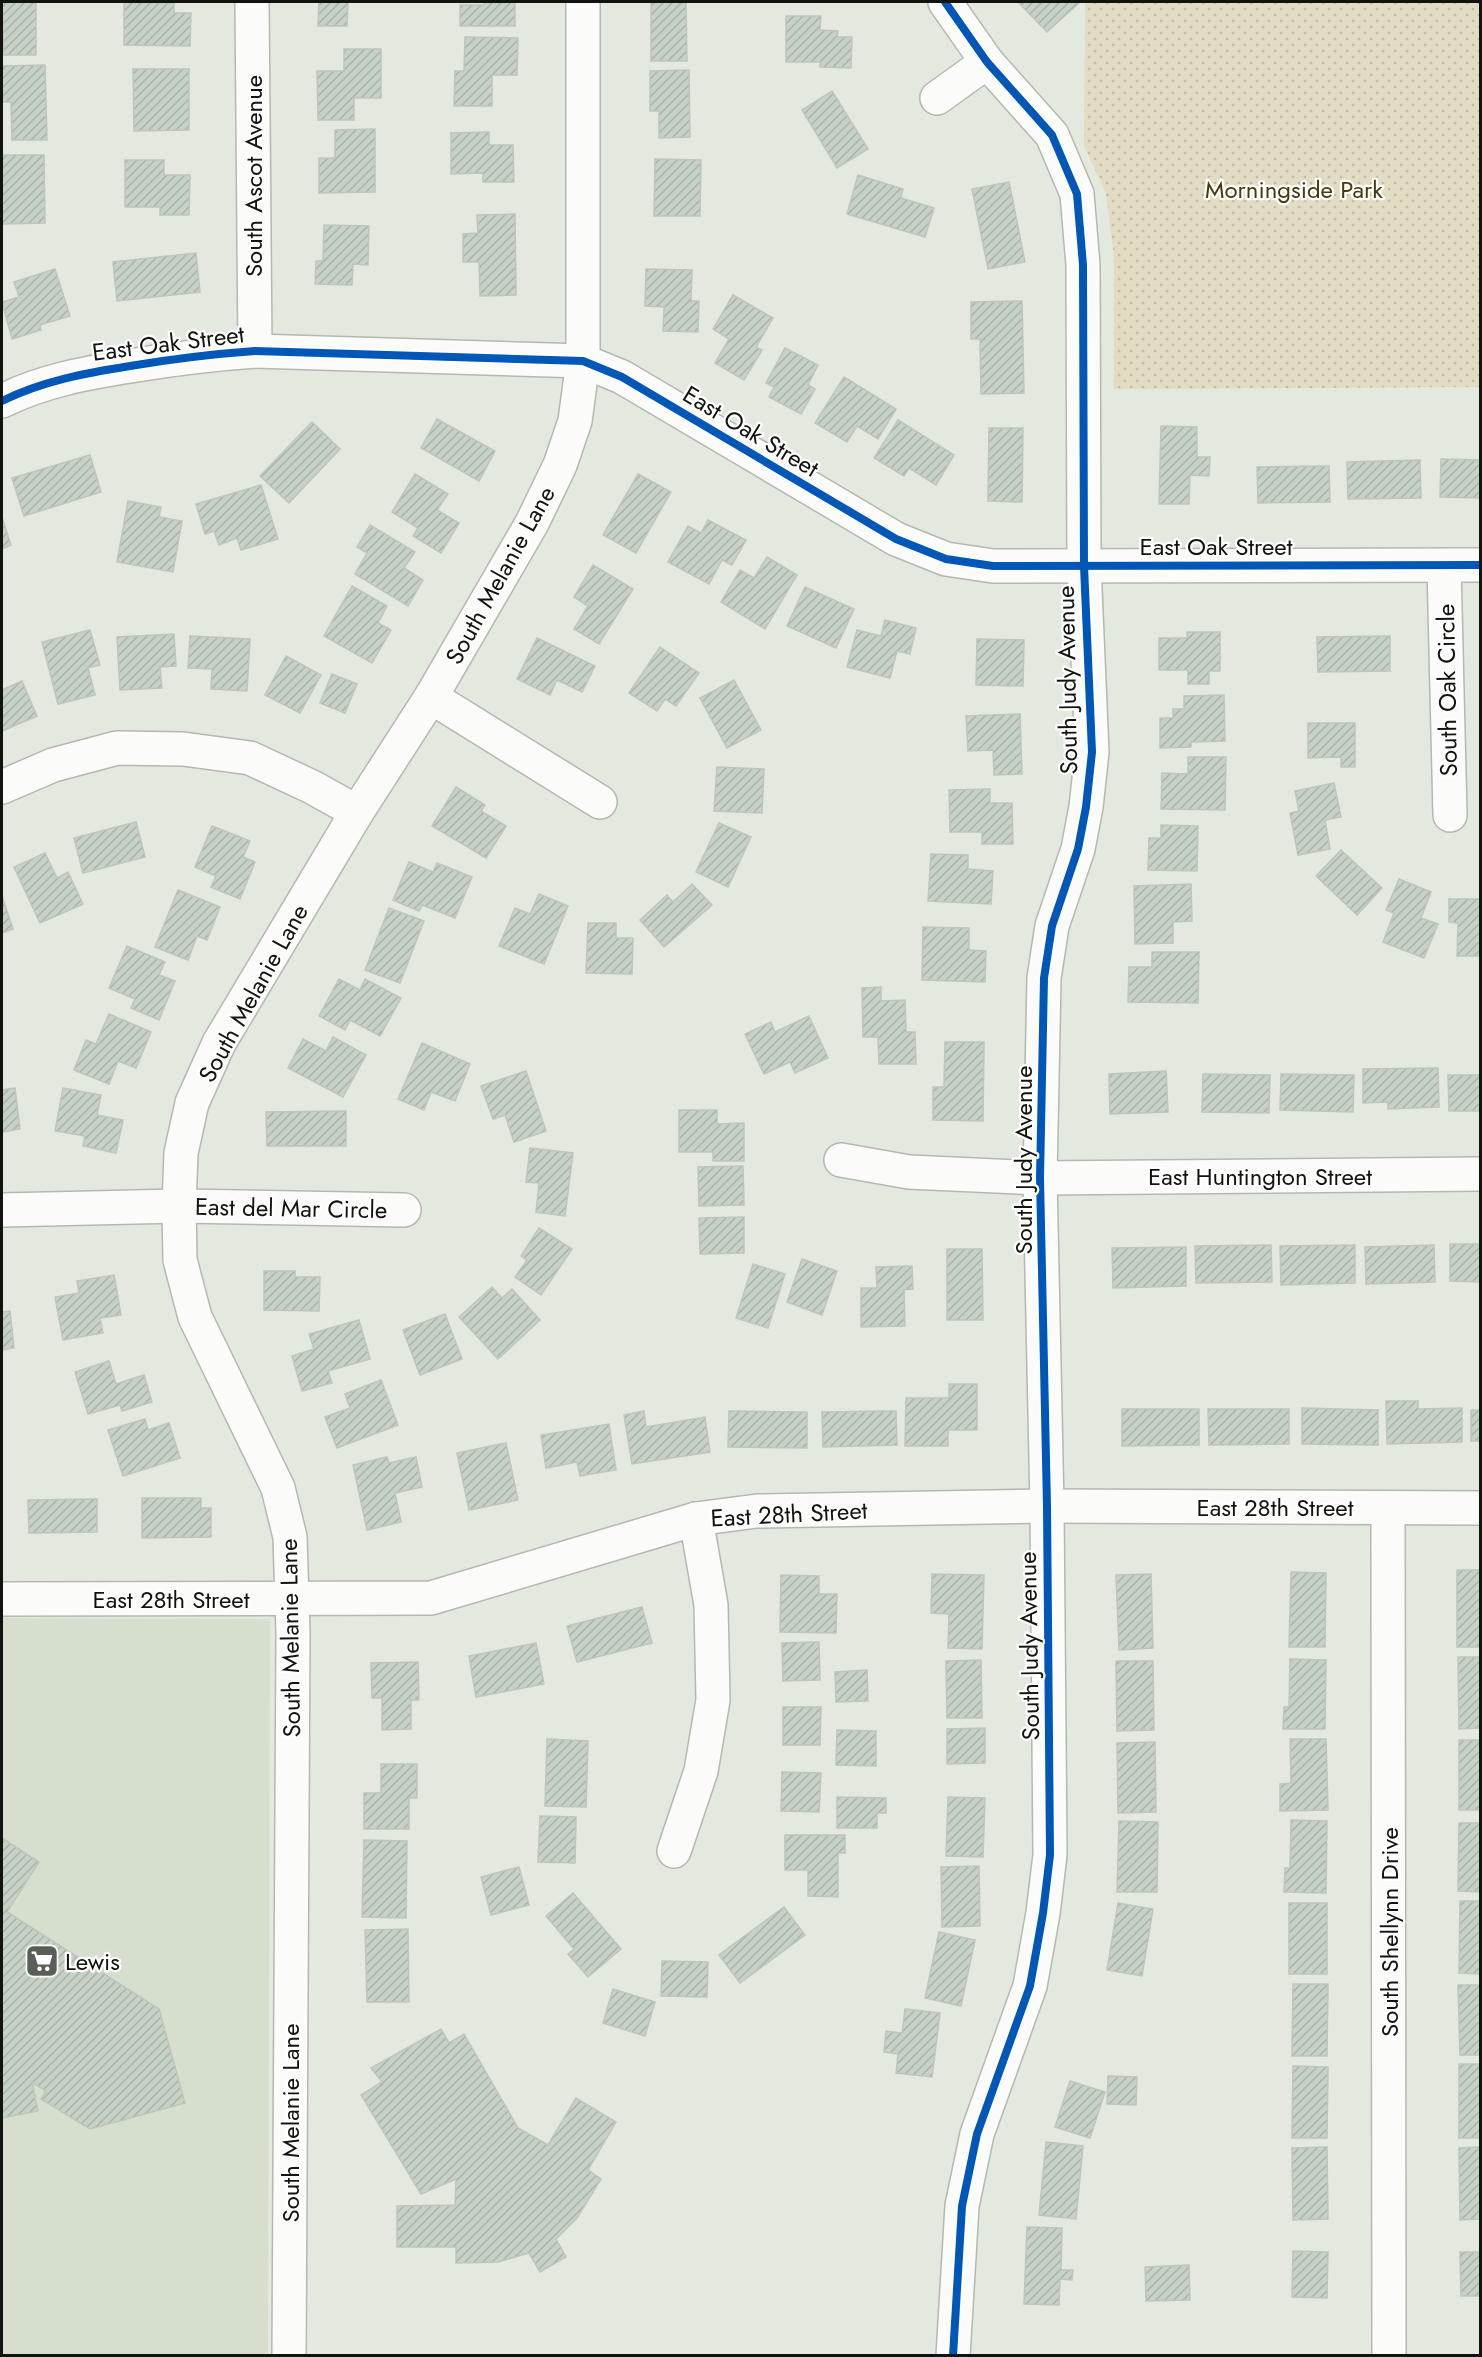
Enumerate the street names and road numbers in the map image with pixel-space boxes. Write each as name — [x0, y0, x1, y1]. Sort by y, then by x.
street label: South Ascot Avenue — [236, 75, 271, 277]
street label: East Oak Street — [90, 316, 246, 370]
street label: East Oak Street — [676, 377, 826, 485]
street label: South Melanie Lane — [436, 479, 564, 671]
street label: East Oak Street — [1140, 529, 1293, 564]
street label: South Judy Avenue — [1048, 585, 1086, 775]
street label: South Oak Circle — [1428, 603, 1466, 777]
street label: South Melanie Lane — [189, 897, 317, 1089]
street label: South Judy Avenue — [1006, 1066, 1041, 1254]
street label: East Huntington Street — [1148, 1159, 1372, 1194]
street label: East del Mar Circle — [194, 1189, 388, 1227]
street label: East 28th Street — [1197, 1490, 1354, 1525]
street label: East 28th Street — [710, 1492, 869, 1536]
street label: South Melanie Lane — [271, 1538, 309, 1738]
street label: South Judy Avenue — [1010, 1551, 1048, 1741]
street label: East 28th Street — [93, 1582, 250, 1617]
street label: South Shellynn Drive — [1372, 1827, 1407, 2037]
street label: South Melanie Lane — [273, 2024, 308, 2222]

